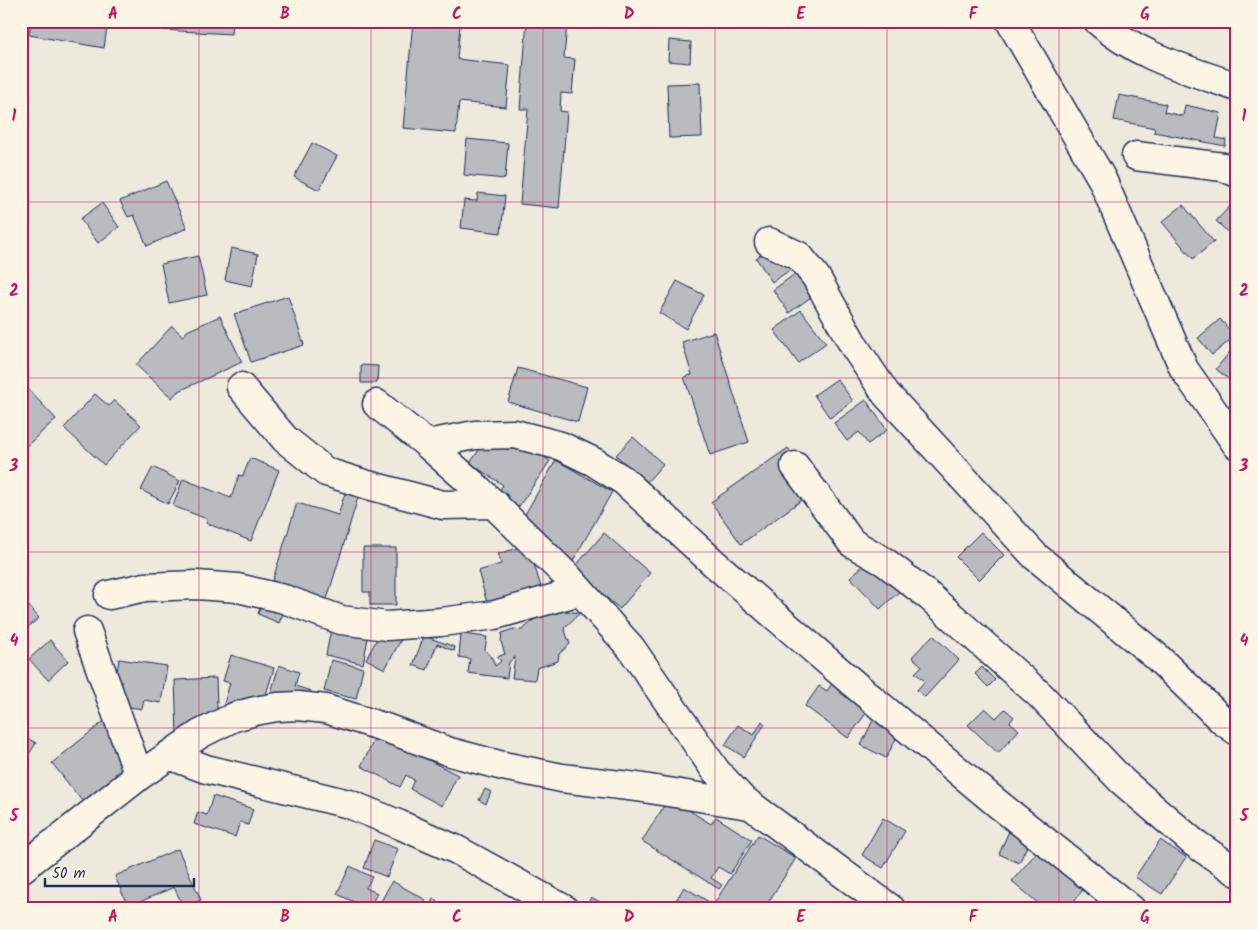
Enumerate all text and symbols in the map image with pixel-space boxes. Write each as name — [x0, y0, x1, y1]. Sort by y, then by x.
text: A — [108, 2, 118, 27]
text: B — [280, 2, 290, 27]
text: C — [452, 2, 462, 27]
text: D — [624, 2, 635, 27]
text: E — [797, 2, 807, 27]
text: F — [969, 2, 979, 27]
text: G — [1140, 2, 1150, 27]
text: 1 — [12, 104, 17, 129]
text: 1 — [1242, 104, 1247, 129]
text: 2 — [9, 279, 19, 304]
text: 2 — [1239, 279, 1249, 304]
text: 3 — [9, 454, 19, 479]
text: 3 — [1239, 454, 1249, 479]
text: 4 — [10, 629, 19, 654]
text: 4 — [1240, 629, 1249, 654]
text: 5 — [9, 804, 20, 829]
text: 5 — [1239, 804, 1250, 829]
scale bar — [45, 855, 194, 887]
text: 50 m — [52, 862, 86, 886]
text: A — [108, 905, 118, 930]
text: B — [280, 905, 290, 930]
text: C — [452, 905, 462, 930]
text: D — [624, 905, 635, 930]
text: E — [797, 905, 807, 930]
text: F — [969, 905, 979, 930]
text: G — [1140, 905, 1150, 930]

